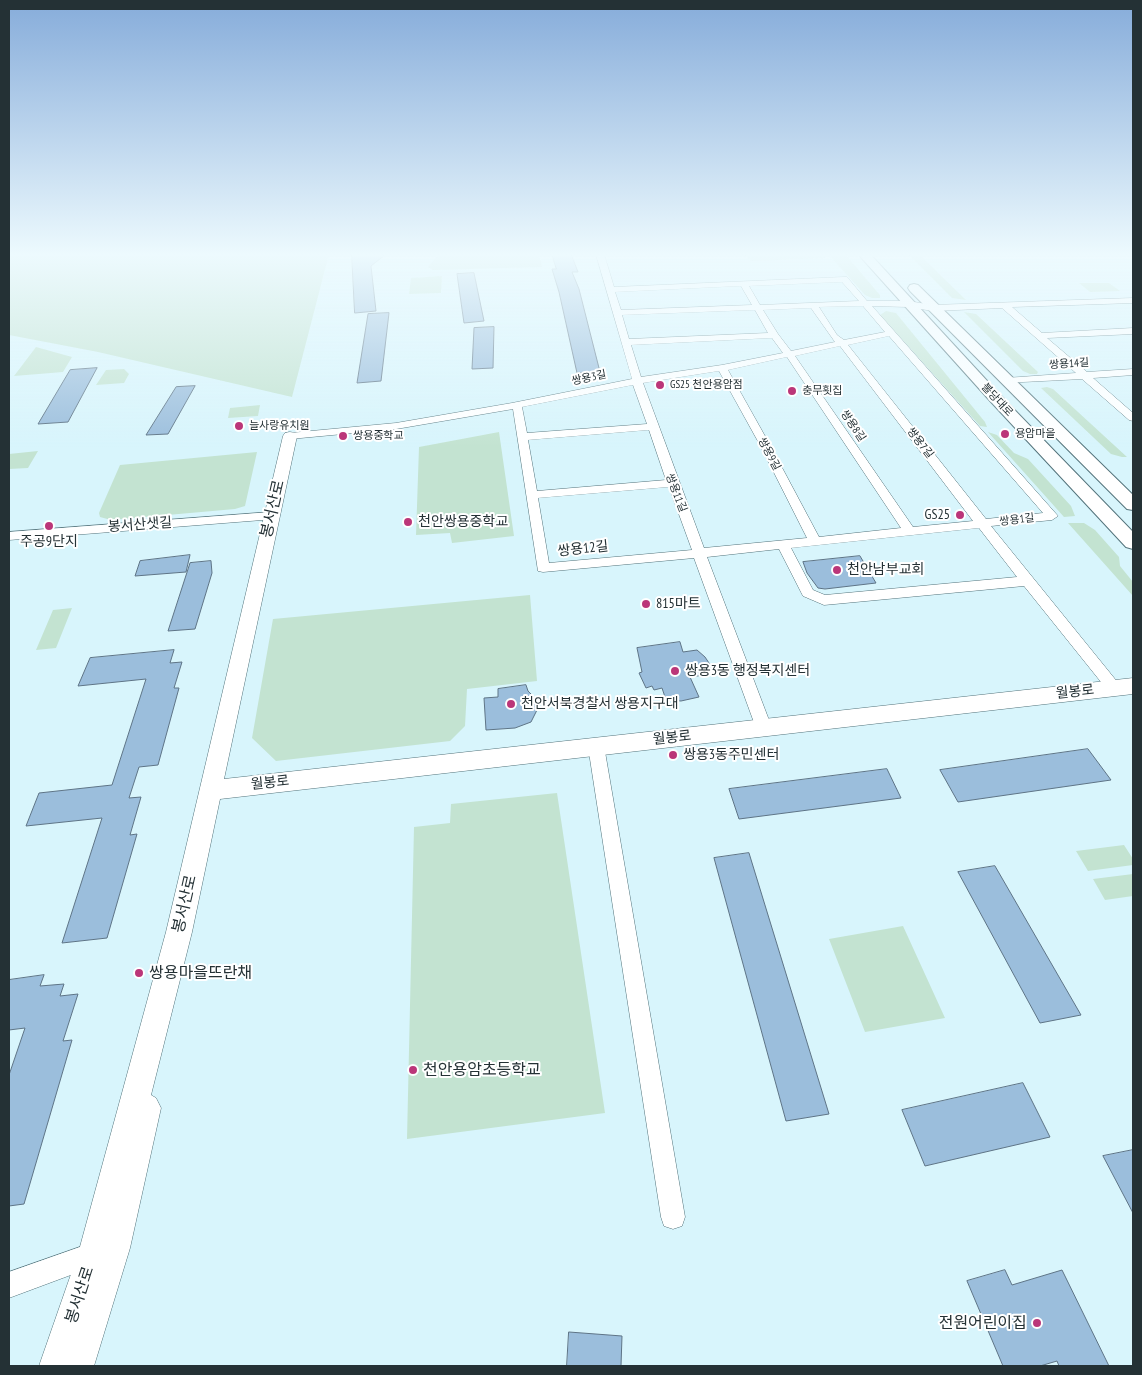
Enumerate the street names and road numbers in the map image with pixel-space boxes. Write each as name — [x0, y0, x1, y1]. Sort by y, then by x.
street label: 쌍용14길 — [1048, 356, 1090, 372]
street label: 쌍용3길 — [570, 368, 608, 388]
street label: 불당대로 — [978, 381, 1016, 419]
street label: 쌍용8길 — [838, 408, 868, 444]
street label: 쌍용7길 — [904, 425, 936, 461]
street label: 쌍용9길 — [755, 435, 783, 473]
street label: 쌍용11길 — [663, 472, 689, 514]
street label: 봉서산로 — [257, 478, 289, 540]
street label: 쌍용1길 — [999, 511, 1035, 529]
street label: 봉서산샛길 — [107, 514, 173, 536]
street label: 쌍용12길 — [557, 538, 609, 560]
street label: 월봉로 — [1055, 682, 1095, 702]
street label: 월봉로 — [652, 728, 692, 748]
street label: 월봉로 — [250, 773, 290, 793]
street label: 봉서산로 — [169, 873, 201, 935]
street label: 봉서산로 — [62, 1264, 98, 1326]

